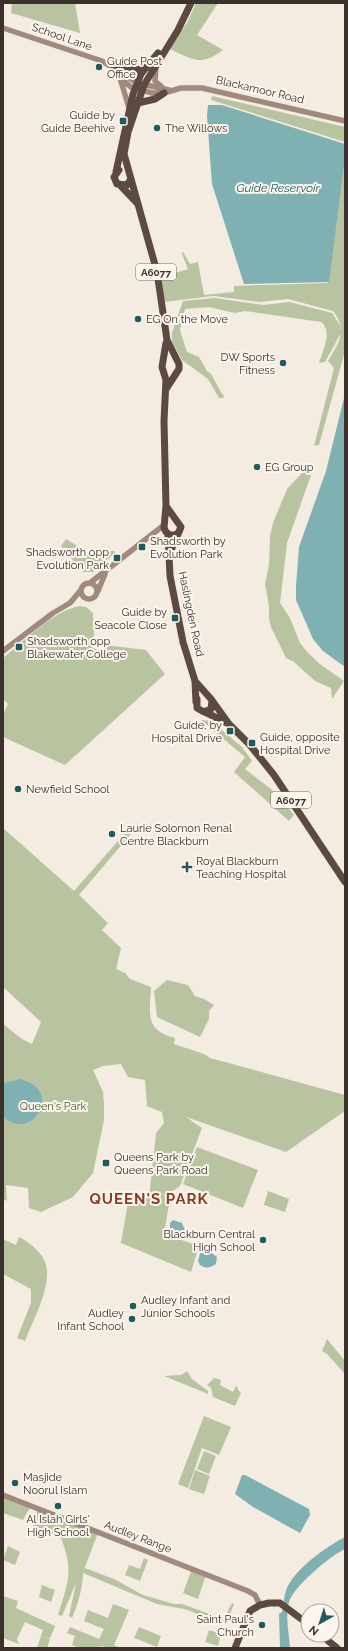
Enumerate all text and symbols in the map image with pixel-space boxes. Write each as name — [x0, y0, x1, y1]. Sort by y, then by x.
street label: School Lane — [30, 21, 94, 54]
place label: Guide Post Office — [107, 55, 163, 81]
marker: Guide Post Office — [94, 62, 104, 72]
street label: Blackamoor Road — [215, 74, 306, 107]
place label: Guide by Guide Beehive — [41, 109, 116, 135]
marker: Guide by Guide Beehive — [118, 116, 128, 126]
place label: The Willows — [165, 122, 227, 135]
marker: The Willows — [152, 123, 162, 133]
water label: Guide Reservoir — [236, 181, 321, 195]
road number: A6077 — [136, 264, 176, 280]
place label: EG On the Move — [146, 313, 229, 326]
marker: EG On the Move — [133, 314, 143, 324]
place label: DW Sports Fitness — [221, 351, 275, 377]
marker: DW Sports Fitness — [278, 358, 288, 368]
place label: EG Group — [265, 461, 314, 474]
marker: EG Group — [252, 462, 262, 472]
place label: Shadsworth by Evolution Park — [150, 535, 226, 561]
marker: Shadsworth by Evolution Park — [137, 542, 147, 552]
place label: Shadsworth opp Evolution Park — [26, 546, 109, 572]
marker: Shadsworth opp Evolution Park — [112, 553, 122, 563]
street label: Haslingden Road — [176, 570, 206, 658]
place label: Guide by Seacole Close — [94, 606, 168, 632]
marker: Guide by Seacole Close — [170, 613, 180, 623]
place label: Shadsworth opp Blakewater College — [27, 635, 127, 661]
marker: Shadsworth opp Blakewater College — [14, 642, 24, 652]
place label: Guide, by Hospital Drive — [152, 719, 223, 745]
marker: Guide, by Hospital Drive — [225, 726, 235, 736]
place label: Guide, opposite Hospital Drive — [260, 731, 340, 757]
marker: Guide, opposite Hospital Drive — [247, 738, 257, 748]
place label: Newfield School — [26, 783, 110, 796]
marker: Newfield School — [13, 784, 23, 794]
road number: A6077 — [271, 792, 311, 808]
place label: Laurie Solomon Renal Centre Blackburn — [120, 822, 232, 848]
marker: Laurie Solomon Renal Centre Blackburn — [107, 829, 117, 839]
place label: Royal Blackburn Teaching Hospital — [196, 855, 287, 881]
marker: Royal Blackburn Teaching Hospital — [181, 861, 193, 873]
park label: Queen's Park — [20, 1100, 86, 1113]
place label: Queens Park by Queens Park Road — [114, 1151, 208, 1177]
marker: Queens Park by Queens Park Road — [101, 1158, 111, 1168]
district label: QUEEN'S PARK — [89, 1190, 209, 1208]
place label: Blackburn Central High School — [164, 1228, 255, 1254]
marker: Blackburn Central High School — [258, 1235, 268, 1245]
place label: Audley Infant and Junior Schools — [141, 1294, 230, 1320]
marker: Audley Infant and Junior Schools — [128, 1301, 138, 1311]
place label: Audley Infant School — [57, 1307, 124, 1333]
marker: Audley Infant School — [127, 1314, 137, 1324]
place label: Masjide Noorul Islam — [23, 1471, 87, 1497]
marker: Masjide Noorul Islam — [10, 1478, 20, 1488]
marker: Al Islah Girls' High School — [53, 1501, 63, 1511]
place label: Al Islah Girls' High School — [26, 1513, 90, 1539]
street label: Audley Range — [102, 1518, 174, 1556]
north arrow — [300, 1603, 340, 1643]
place label: Saint Paul's Church — [197, 1613, 254, 1639]
marker: Saint Paul's Church — [257, 1620, 267, 1630]
text: N — [307, 1623, 321, 1638]

